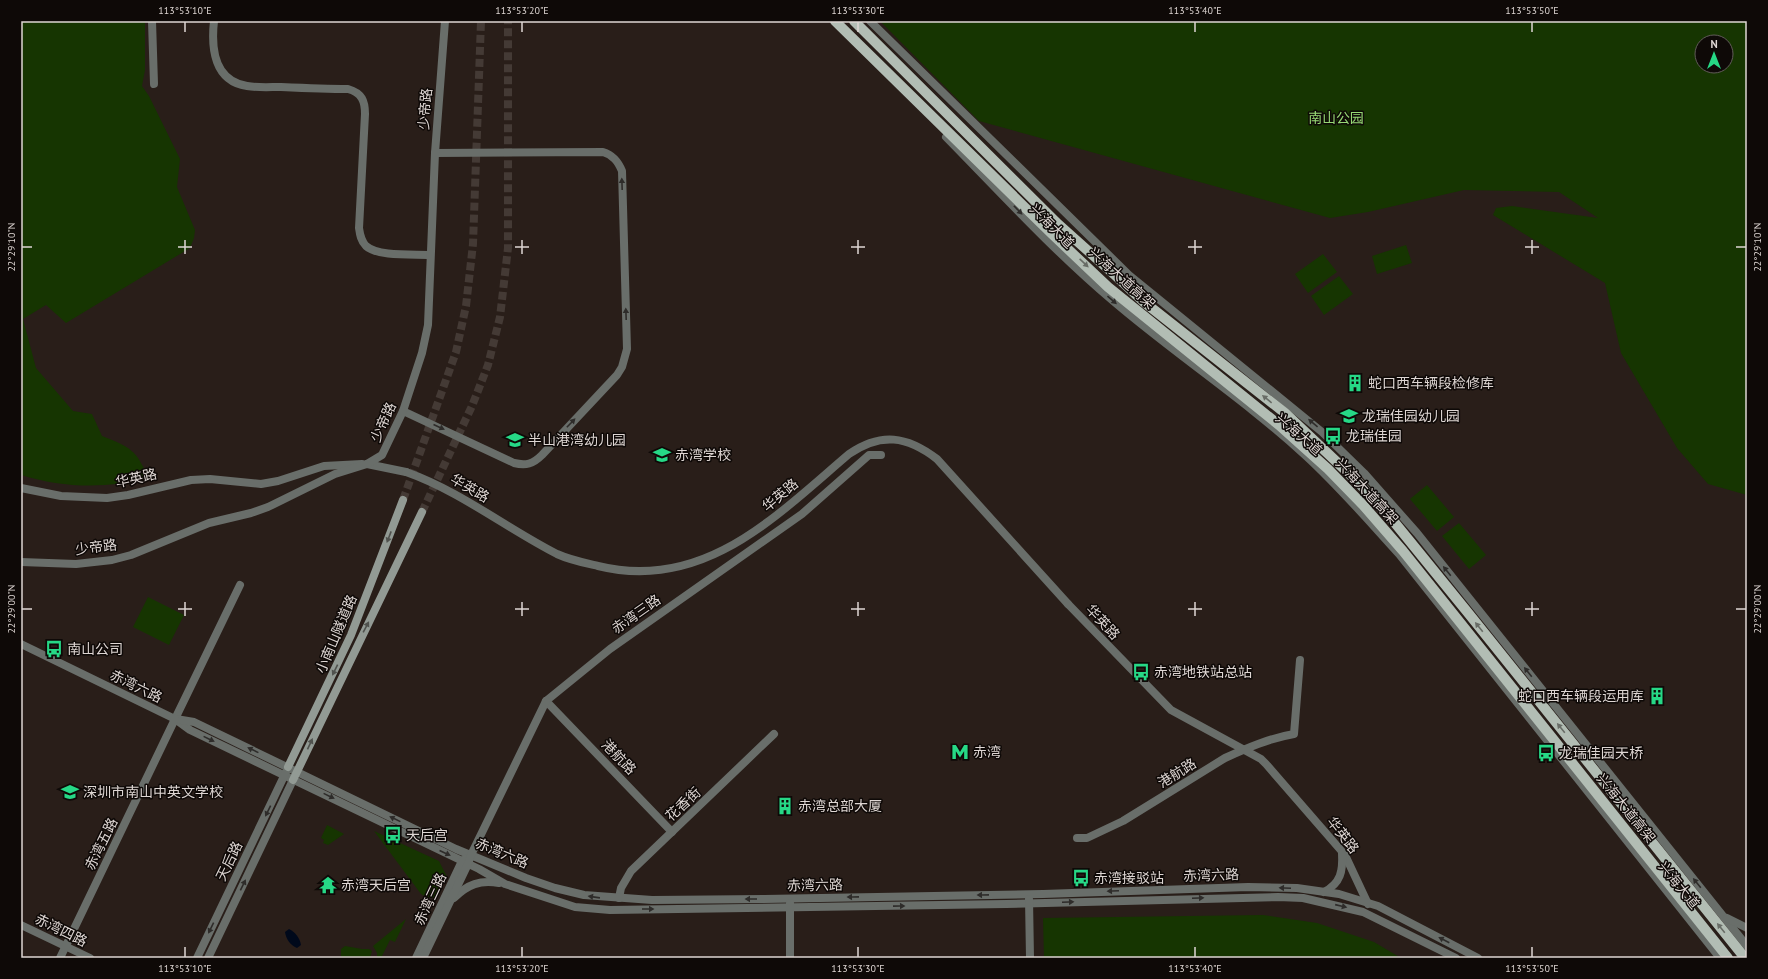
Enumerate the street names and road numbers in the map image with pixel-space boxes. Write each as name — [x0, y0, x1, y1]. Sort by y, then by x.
street label: 少帝路 — [414, 87, 436, 131]
street label: 兴海大道 — [1026, 200, 1078, 252]
street label: 兴海大道高架 — [1085, 243, 1159, 313]
street label: 少帝路 — [366, 399, 400, 445]
street label: 兴海大道 — [1272, 409, 1326, 459]
street label: 兴海大道高架 — [1332, 454, 1402, 528]
street label: 华英路 — [114, 465, 158, 491]
street label: 华英路 — [447, 470, 493, 506]
street label: 华英路 — [758, 475, 802, 515]
street label: 少帝路 — [74, 536, 118, 558]
street label: 赤湾三路 — [608, 591, 664, 637]
street label: 小南山隧道路 — [311, 592, 361, 676]
street label: 华英路 — [1082, 601, 1124, 643]
street label: 赤湾六路 — [107, 666, 165, 706]
street label: 港航路 — [598, 736, 640, 778]
street label: 港航路 — [1154, 754, 1200, 792]
street label: 兴海大道高架 — [1593, 770, 1659, 846]
street label: 花香街 — [662, 783, 704, 825]
street label: 华英路 — [1323, 813, 1363, 857]
street label: 赤湾五路 — [81, 815, 121, 873]
street label: 赤湾六路 — [473, 834, 531, 872]
street label: 天后路 — [212, 838, 246, 884]
street label: 兴海大道 — [1654, 858, 1704, 912]
street label: 赤湾六路 — [1183, 865, 1239, 885]
street label: 赤湾三路 — [410, 870, 450, 928]
street label: 赤湾六路 — [787, 876, 843, 894]
street label: 赤湾四路 — [32, 910, 90, 950]

